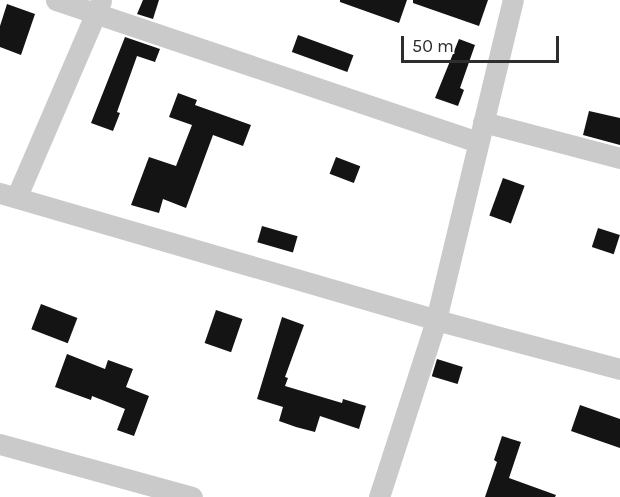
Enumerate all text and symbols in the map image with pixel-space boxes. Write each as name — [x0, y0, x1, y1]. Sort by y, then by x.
scale bar — [404, 24, 562, 62]
text: 50 m — [412, 35, 454, 57]

